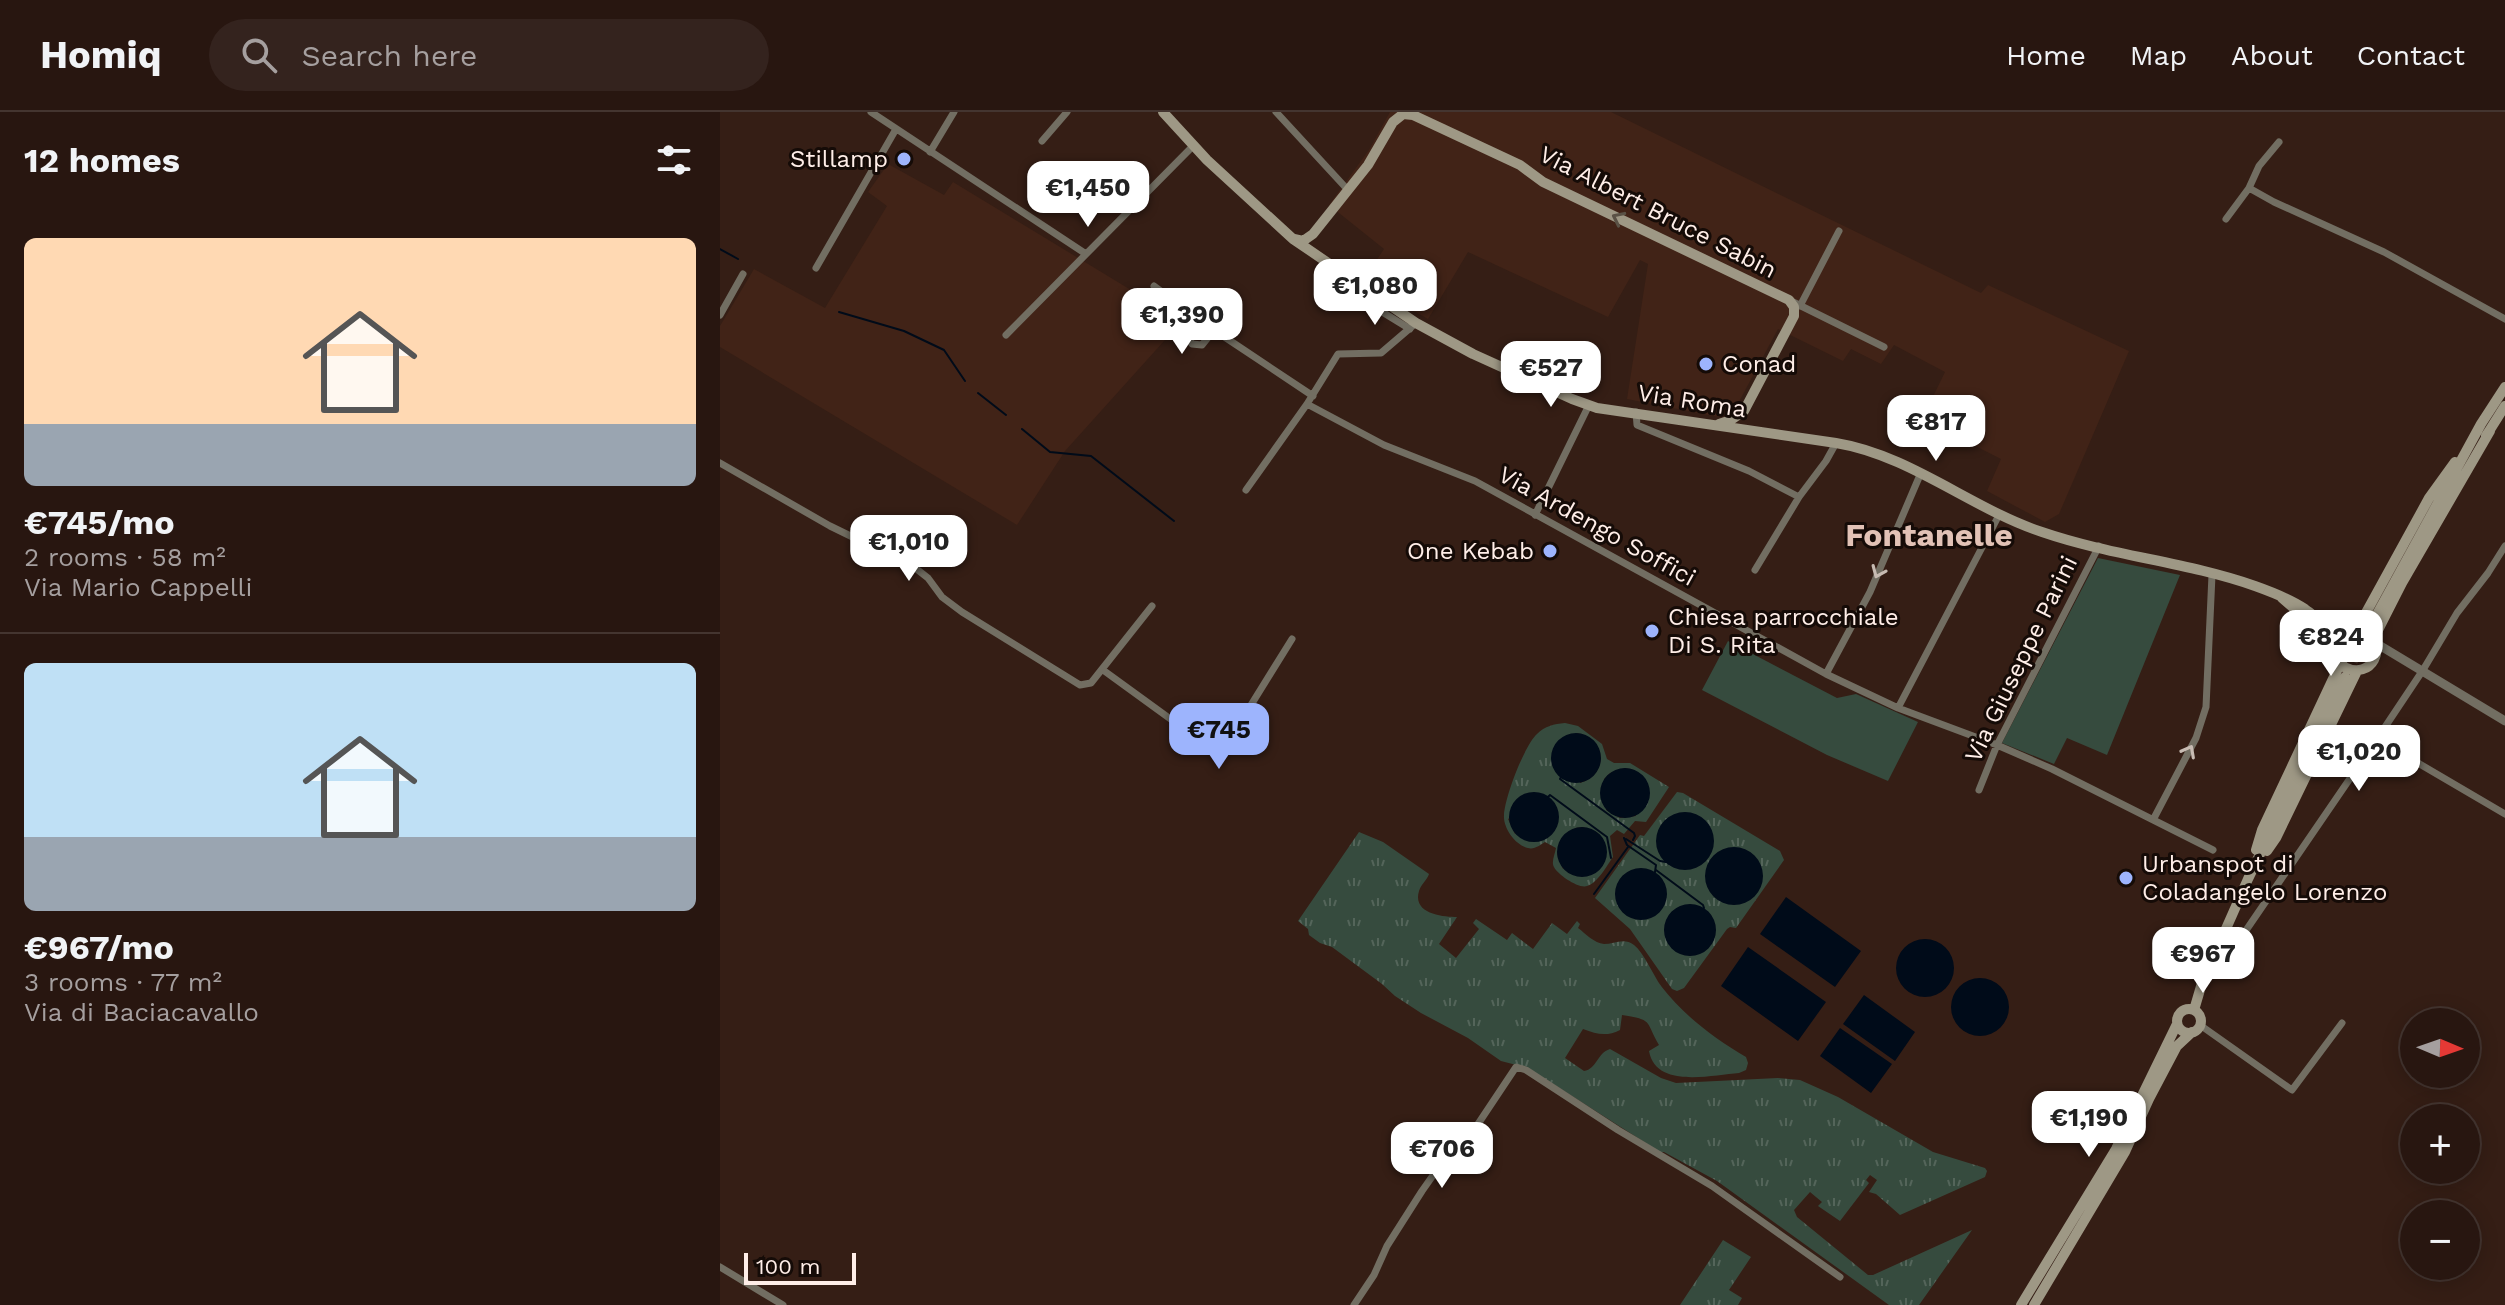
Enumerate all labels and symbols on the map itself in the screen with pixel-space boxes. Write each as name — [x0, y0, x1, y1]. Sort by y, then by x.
street label: Via Albert Bruce Sabin — [1535, 140, 1781, 284]
place label: Stillamp — [790, 145, 888, 173]
marker: Stillamp — [895, 150, 913, 168]
pin: €1,450 — [1023, 161, 1153, 229]
one-way arrow — [1611, 212, 1626, 228]
pin: €1,080 — [1310, 259, 1440, 327]
pin: €1,390 — [1117, 288, 1247, 356]
pin: €527 — [1504, 341, 1598, 409]
place label: Conad — [1722, 350, 1796, 378]
marker: Conad — [1697, 355, 1715, 373]
street label: Via Roma — [1636, 379, 1748, 423]
pin: €817 — [1889, 395, 1983, 463]
street label: Via Ardengo Soffici — [1493, 460, 1701, 592]
pin: €1,010 — [844, 515, 974, 583]
district label: Fontanelle — [1845, 516, 2013, 554]
place label: One Kebab — [1407, 537, 1534, 565]
marker: One Kebab — [1541, 542, 1559, 560]
street label: Via Giuseppe Parini — [1959, 551, 2083, 767]
one-way arrow — [1872, 564, 1888, 578]
place label: Chiesa parrocchiale Di S. Rita — [1668, 603, 1899, 659]
pin: €824 — [2284, 610, 2378, 678]
marker: Chiesa parrocchiale Di S. Rita — [1643, 622, 1661, 640]
pin: €745 — [1172, 703, 1266, 771]
pin: €1,020 — [2294, 725, 2424, 793]
one-way arrow — [2180, 745, 2195, 759]
place label: Urbanspot di Coladangelo Lorenzo — [2142, 850, 2387, 906]
marker: Urbanspot di Coladangelo Lorenzo — [2117, 869, 2135, 887]
pin: €967 — [2156, 927, 2250, 995]
north arrow — [2400, 1008, 2480, 1088]
pin: €1,190 — [2024, 1091, 2154, 1159]
pin: €706 — [1395, 1122, 1489, 1190]
scale bar — [744, 1249, 856, 1285]

